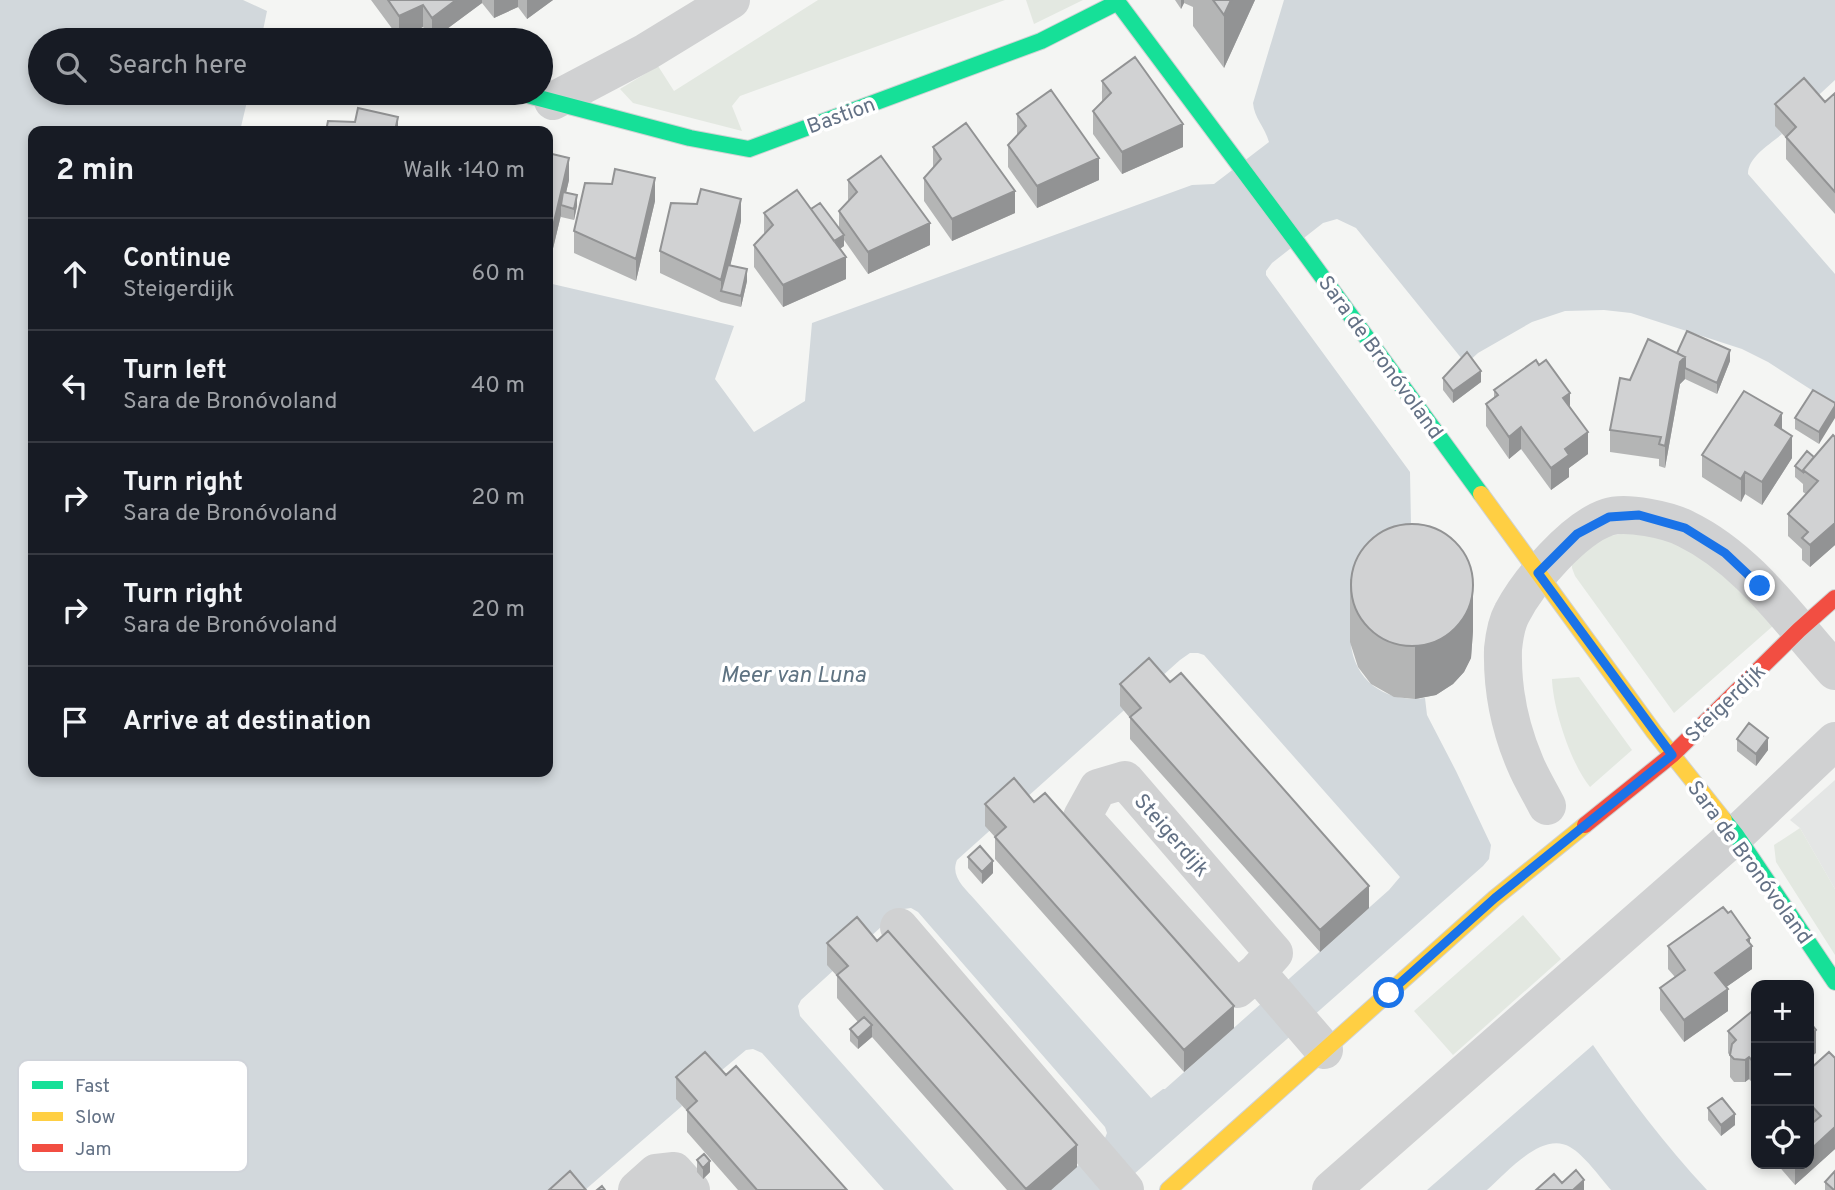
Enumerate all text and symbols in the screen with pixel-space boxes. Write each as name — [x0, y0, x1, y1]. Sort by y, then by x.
search box — [28, 28, 553, 105]
icon: search — [52, 48, 90, 86]
text: Search here — [108, 50, 247, 83]
street label: Bastion — [804, 92, 879, 141]
text: 2 min — [56, 153, 134, 190]
text: Walk · 140 m — [403, 157, 525, 186]
text: Continue — [123, 243, 231, 276]
icon: ahead — [56, 255, 94, 293]
text: 60 m — [472, 260, 525, 289]
street label: Sara de Bronóvoland — [1311, 271, 1448, 445]
text: Steigerdijk — [123, 276, 235, 305]
text: Turn left — [123, 355, 227, 388]
icon: left — [56, 367, 94, 405]
text: 40 m — [471, 372, 525, 401]
text: Sara de Bronóvoland — [123, 388, 337, 417]
text: Turn right — [123, 467, 243, 500]
icon: right — [56, 479, 94, 517]
text: 20 m — [471, 484, 525, 513]
text: Sara de Bronóvoland — [123, 500, 337, 529]
route end — [1744, 570, 1775, 601]
text: Turn right — [123, 579, 243, 612]
icon: right — [56, 591, 94, 629]
text: 20 m — [471, 596, 525, 625]
text: Sara de Bronóvoland — [123, 612, 337, 641]
street label: Steigerdijk — [1680, 659, 1772, 749]
water label: Meer van Luna — [720, 662, 866, 691]
icon: arrive — [56, 703, 94, 741]
text: Arrive at destination — [123, 706, 371, 739]
street label: Sara de Bronóvoland — [1680, 776, 1817, 950]
street label: Steigerdijk — [1127, 789, 1214, 883]
route start — [1373, 977, 1404, 1008]
map controls — [1751, 980, 1814, 1169]
button: + — [1751, 980, 1814, 1043]
button: − — [1751, 1043, 1814, 1106]
legend — [18, 1060, 248, 1172]
text: Fast — [75, 1075, 110, 1099]
text: Slow — [75, 1106, 115, 1130]
button: locate — [1751, 1106, 1814, 1169]
text: Jam — [75, 1138, 112, 1162]

